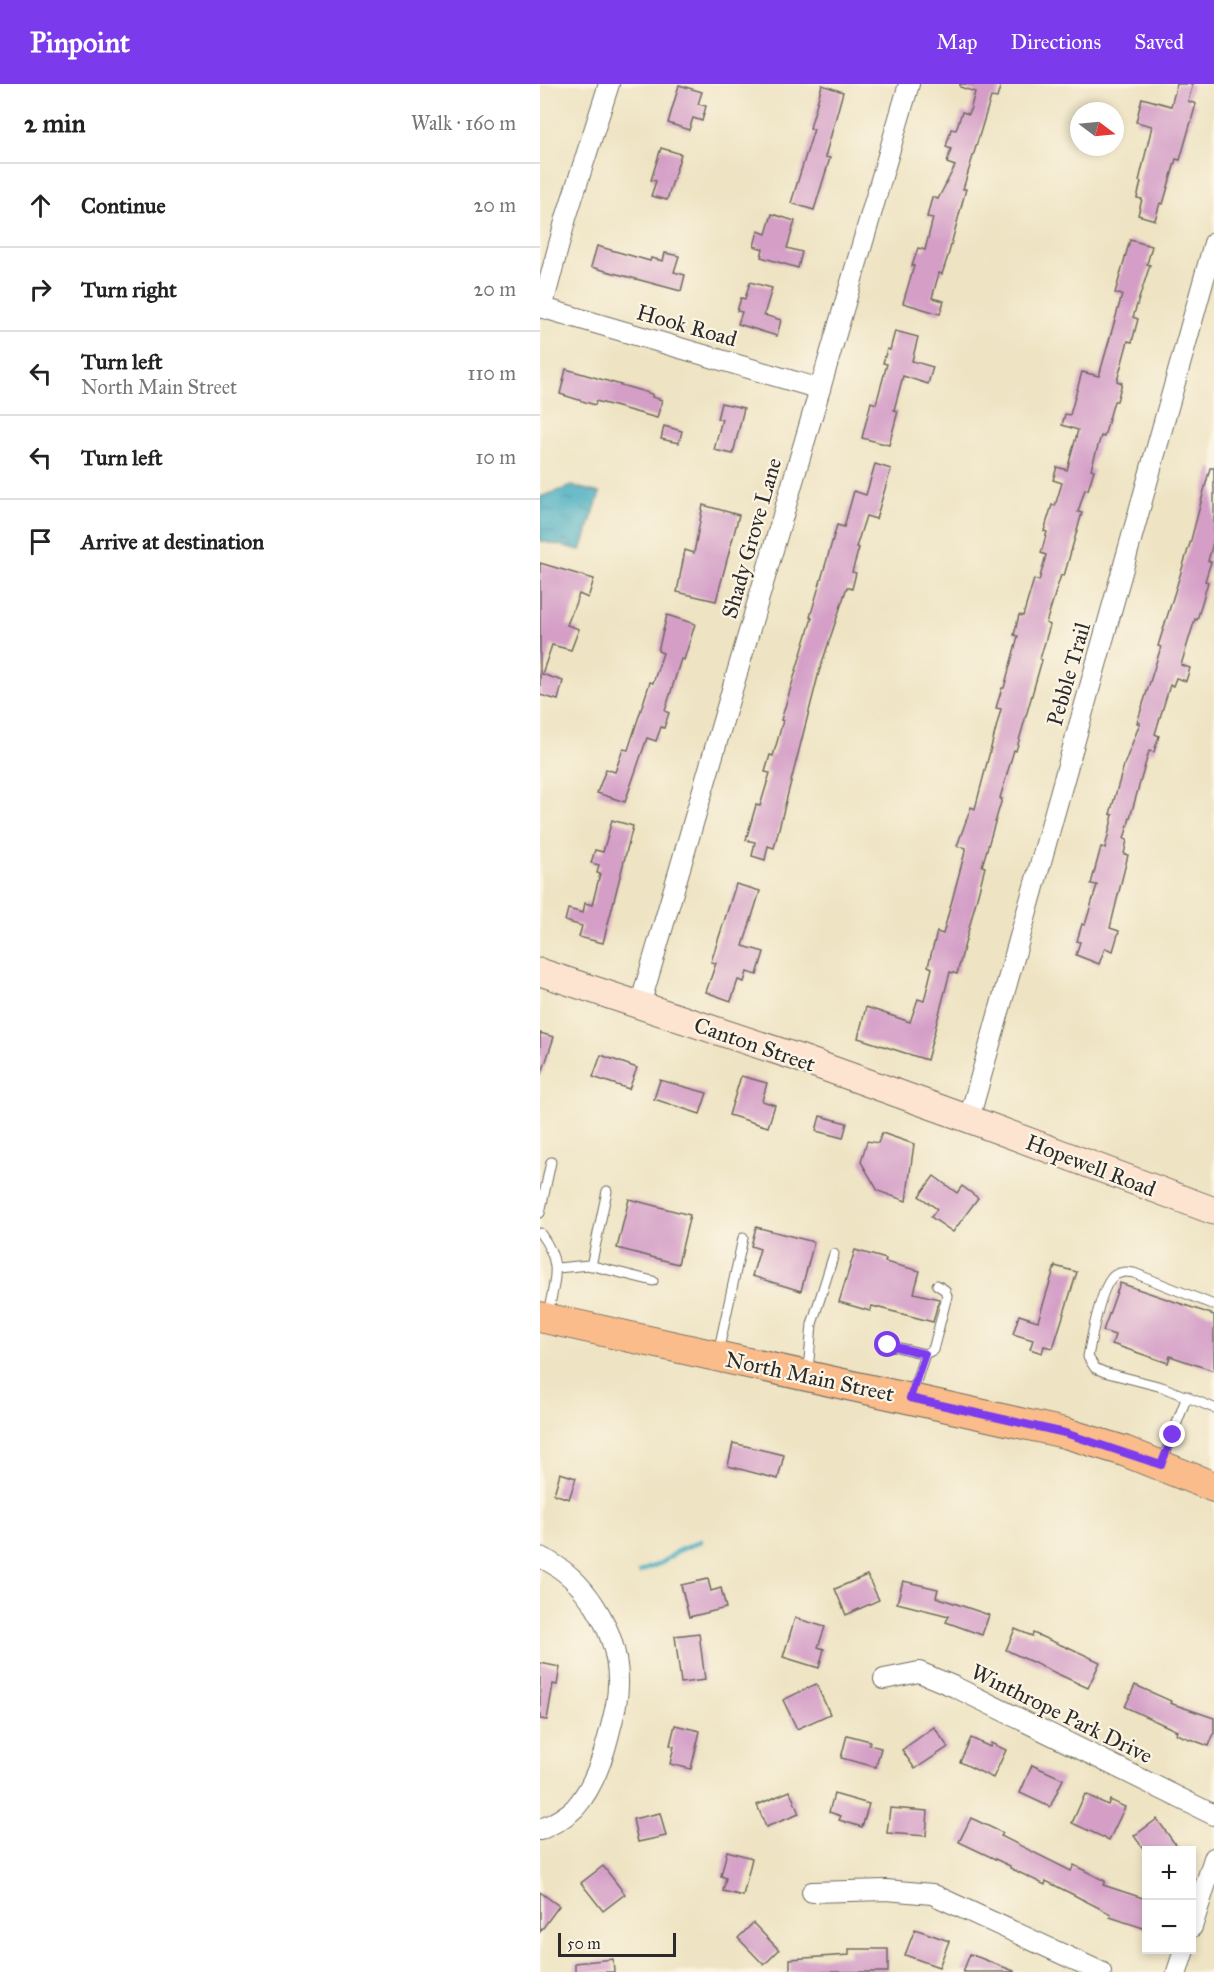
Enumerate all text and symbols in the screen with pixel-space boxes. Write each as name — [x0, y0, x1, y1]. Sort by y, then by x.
text: Pinpoint — [30, 25, 130, 60]
text: Map — [937, 29, 978, 55]
text: Directions — [1011, 29, 1101, 55]
text: Saved — [1134, 29, 1184, 55]
north arrow — [1070, 102, 1124, 156]
text: 2 min — [24, 107, 85, 139]
text: Walk · 160 m — [411, 111, 516, 135]
icon: ahead — [24, 189, 57, 222]
text: Continue — [81, 192, 166, 219]
text: 20 m — [473, 193, 516, 217]
icon: right — [24, 273, 57, 306]
text: Turn right — [81, 276, 177, 303]
text: 20 m — [473, 277, 516, 301]
street label: Hook Road — [634, 298, 740, 353]
text: Turn left — [81, 348, 163, 375]
icon: left — [24, 357, 57, 390]
text: 110 m — [468, 361, 516, 385]
text: North Main Street — [81, 375, 237, 399]
icon: left — [24, 441, 57, 474]
text: Turn left — [81, 444, 163, 471]
text: 10 m — [475, 445, 516, 469]
street label: Shady Grove Lane — [716, 455, 787, 622]
icon: arrive — [24, 525, 57, 558]
text: Arrive at destination — [81, 528, 264, 555]
street label: Pebble Trail — [1041, 619, 1096, 729]
street label: Canton Street — [691, 1011, 819, 1078]
street label: Hopewell Road — [1022, 1128, 1160, 1203]
route start — [874, 1331, 900, 1357]
street label: North Main Street — [723, 1345, 897, 1408]
route end — [1159, 1421, 1185, 1447]
street label: Winthrope Park Drive — [967, 1658, 1157, 1769]
map controls — [1142, 1846, 1196, 1954]
button: + — [1142, 1846, 1196, 1900]
button: − — [1142, 1900, 1196, 1954]
scale bar — [558, 1930, 676, 1958]
text: 50 m — [567, 1934, 601, 1953]

